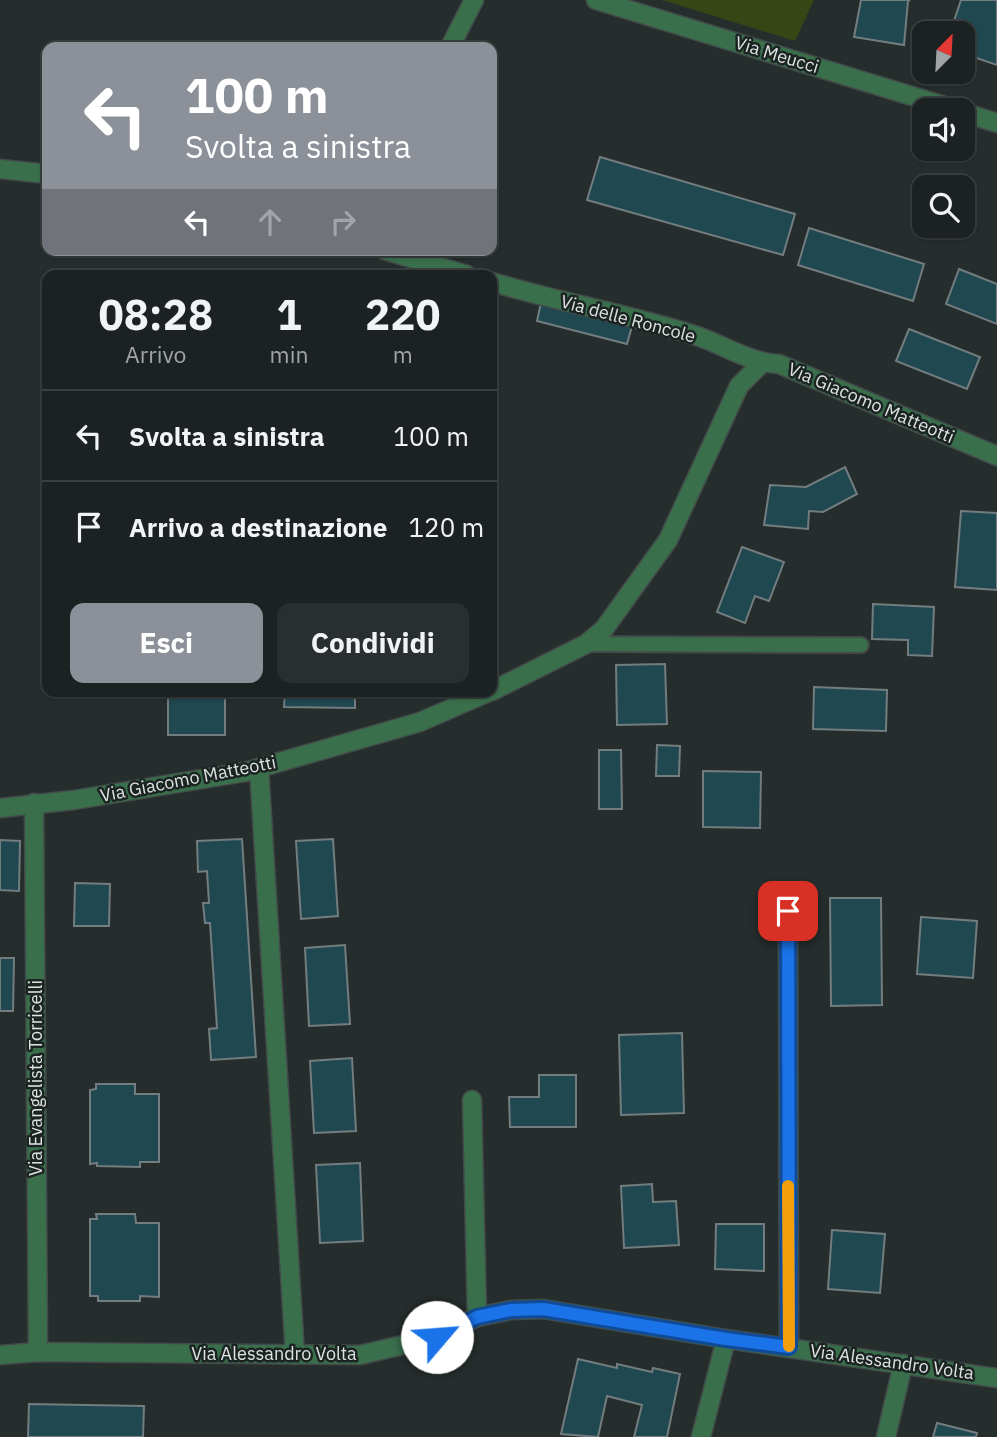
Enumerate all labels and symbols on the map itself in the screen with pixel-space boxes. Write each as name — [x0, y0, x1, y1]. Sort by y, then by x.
north arrow — [912, 21, 975, 84]
street label: Via Meucci — [732, 31, 822, 78]
street label: Via delle Roncole — [558, 289, 698, 348]
street label: Via Giacomo Matteotti — [785, 357, 958, 448]
street label: Via Giacomo Matteotti — [98, 750, 278, 807]
pin — [758, 881, 818, 941]
street label: Via Evangelista Torricelli — [24, 980, 47, 1176]
position arrow — [400, 1300, 474, 1374]
street label: Via Alessandro Volta — [809, 1339, 976, 1384]
street label: Via Alessandro Volta — [191, 1342, 357, 1365]

